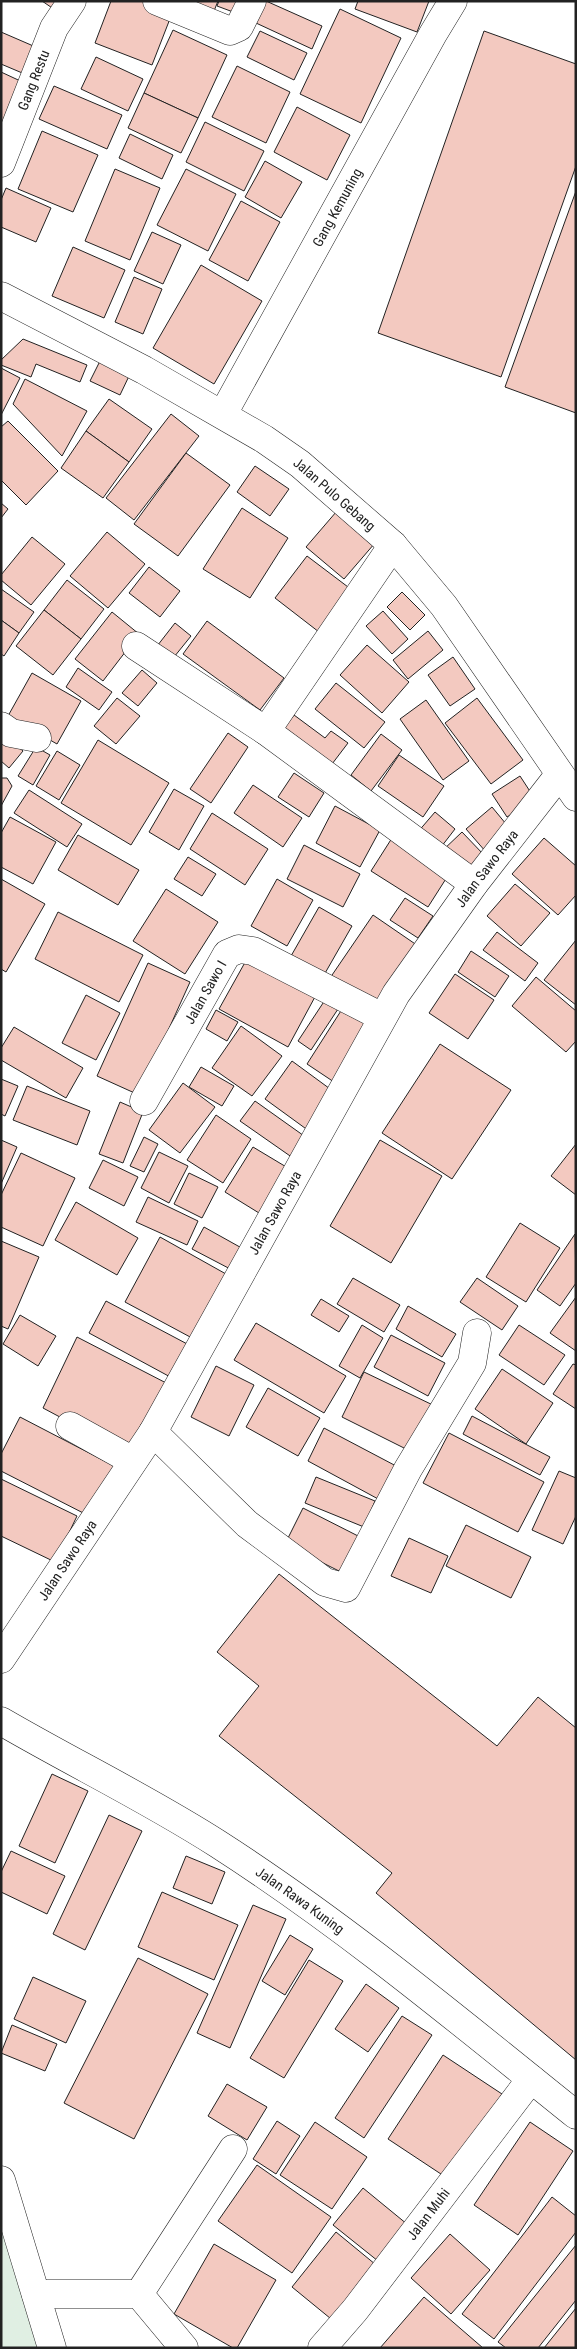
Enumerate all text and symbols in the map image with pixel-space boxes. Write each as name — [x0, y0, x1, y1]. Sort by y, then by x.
street label: Gang Restu — [15, 48, 53, 113]
street label: Gang Kemuning — [309, 166, 365, 249]
street label: Jalan Pulo Gebang — [290, 454, 379, 534]
street label: Jalan Sawo Raya — [452, 826, 521, 910]
street label: Jalan Sawo I — [181, 958, 230, 1027]
street label: Jalan Sawo Raya — [245, 1168, 304, 1257]
street label: Jalan Sawo Raya — [35, 1517, 100, 1603]
street label: Jalan Rawa Kuning — [253, 1863, 347, 1937]
street label: Jalan Muhi — [403, 2185, 453, 2243]

